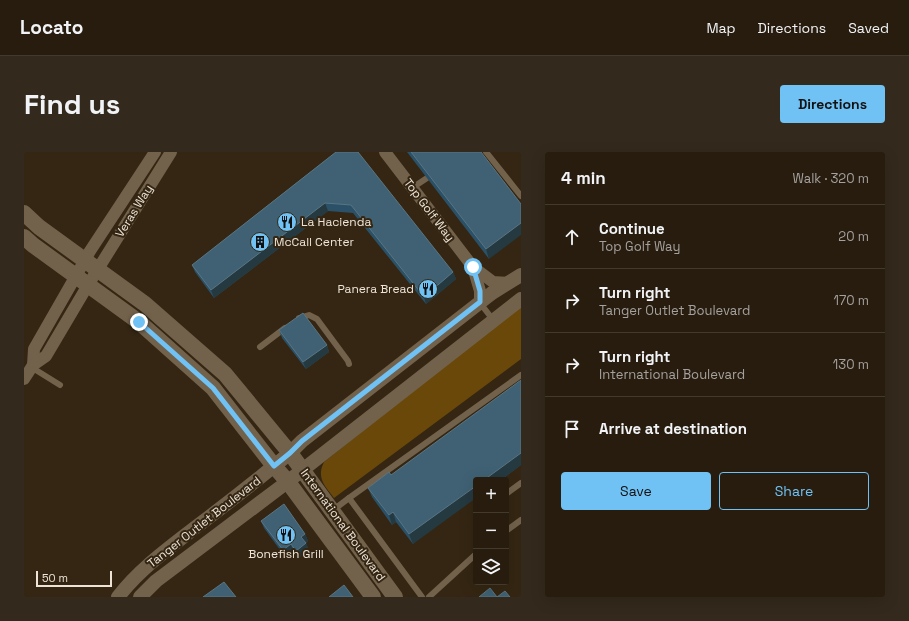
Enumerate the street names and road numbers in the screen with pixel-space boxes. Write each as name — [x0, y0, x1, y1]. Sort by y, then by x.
street label: Top Golf Way — [400, 175, 458, 245]
street label: Veras Way — [112, 182, 156, 240]
street label: International Boulevard — [297, 466, 389, 584]
street label: Tanger Outlet Boulevard — [144, 473, 264, 571]

